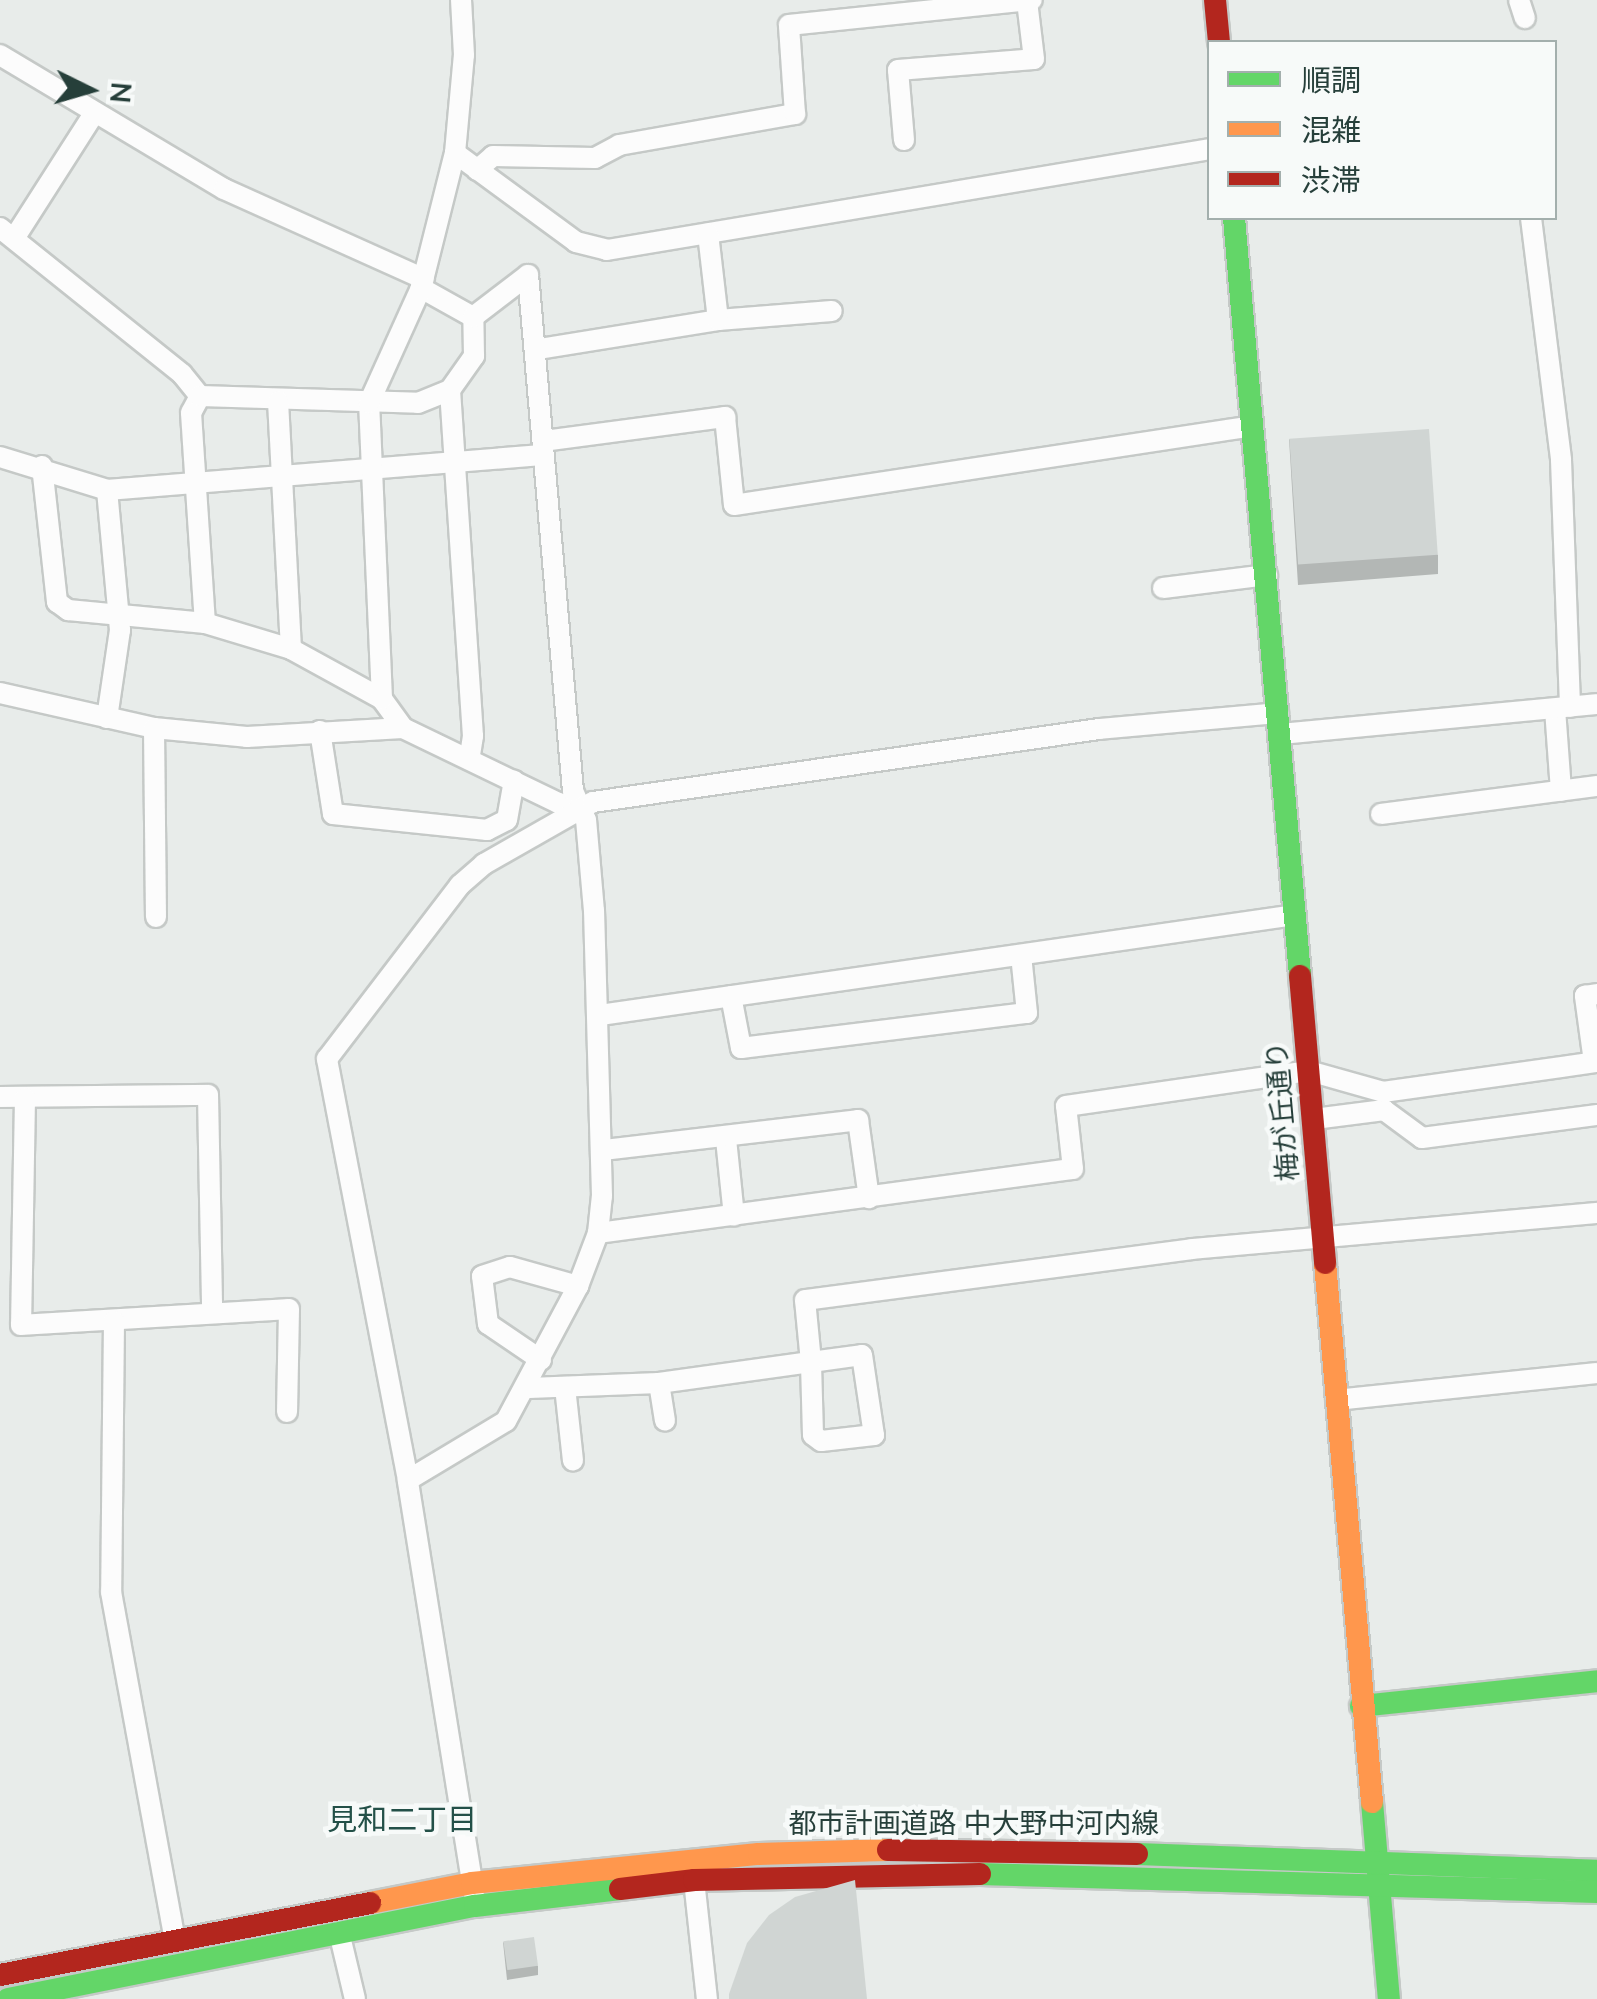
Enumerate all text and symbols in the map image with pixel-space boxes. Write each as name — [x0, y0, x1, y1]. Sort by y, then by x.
north arrow — [40, 40, 140, 140]
legend — [1207, 40, 1557, 220]
text: 順調 — [1301, 61, 1361, 102]
text: N — [100, 81, 140, 105]
text: 混雑 — [1301, 111, 1361, 152]
text: 渋滞 — [1301, 161, 1361, 202]
street label: 梅が丘通り — [1260, 1040, 1306, 1182]
district label: 見和二丁目 — [327, 1803, 477, 1839]
street label: 都市計画道路 中大野中河内線 — [788, 1807, 1160, 1841]

